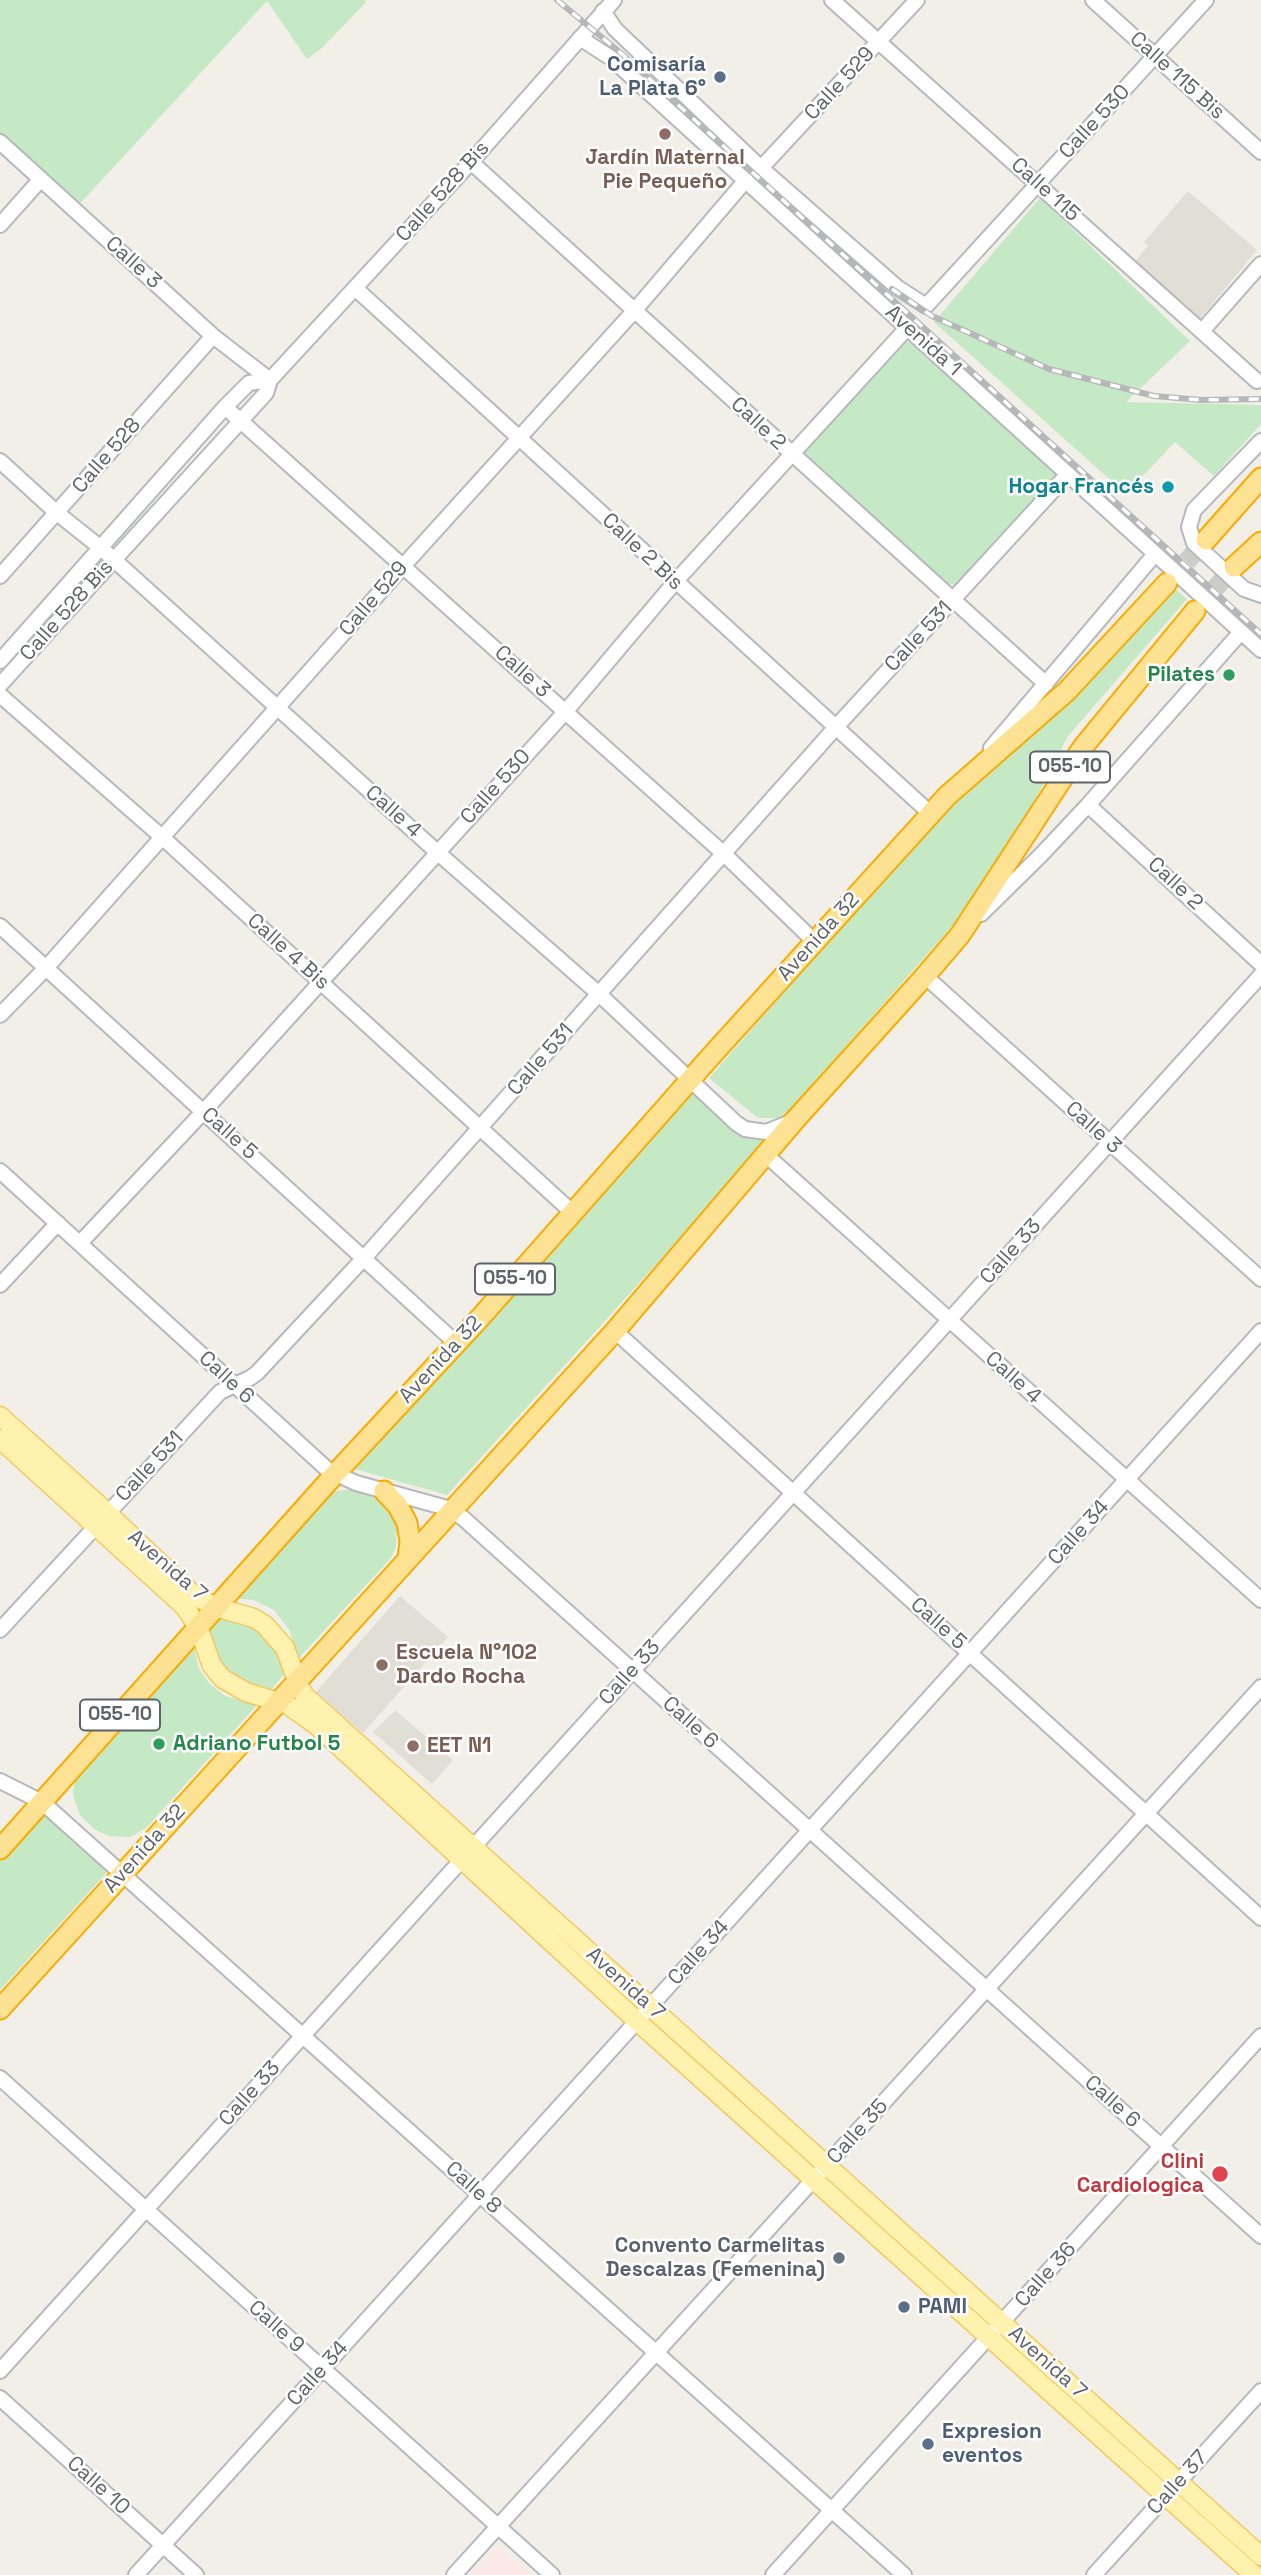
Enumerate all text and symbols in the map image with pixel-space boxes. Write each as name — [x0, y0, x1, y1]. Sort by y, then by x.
street label: Calle 115 Bis — [1124, 27, 1230, 125]
street label: Calle 529 — [800, 42, 880, 126]
place label: Comisaría La Plata 6° — [599, 52, 706, 102]
marker: Comisaría La Plata 6° — [712, 69, 728, 85]
street label: Calle 530 — [1054, 80, 1136, 164]
marker: Jardín Maternal Pie Pequeño — [657, 126, 673, 142]
street label: Calle 528 Bis — [391, 136, 495, 248]
place label: Jardín Maternal Pie Pequeño — [585, 145, 745, 195]
street label: Calle 115 — [1005, 153, 1085, 227]
street label: Calle 3 — [100, 231, 166, 295]
street label: Avenida 1 — [880, 300, 966, 382]
street label: Calle 2 — [725, 392, 791, 456]
street label: Calle 528 — [67, 413, 147, 499]
place label: Hogar Francés — [1008, 474, 1154, 500]
marker: Hogar Francés — [1160, 479, 1176, 495]
street label: Calle 2 Bis — [596, 508, 688, 596]
street label: Calle 528 Bis — [15, 555, 119, 667]
street label: Calle 529 — [334, 556, 414, 642]
street label: Calle 531 — [880, 596, 958, 678]
street label: Calle 3 — [489, 640, 555, 704]
place label: Pilates — [1147, 662, 1215, 688]
marker: Pilates — [1221, 667, 1237, 683]
street label: Calle 530 — [456, 744, 536, 830]
road number: 055-10 — [1030, 752, 1110, 782]
street label: Calle 4 — [360, 780, 426, 844]
street label: Calle 2 — [1142, 852, 1208, 916]
street label: Avenida 32 — [773, 887, 865, 987]
street label: Calle 4 Bis — [242, 908, 334, 996]
street label: Calle 531 — [503, 1019, 579, 1101]
street label: Calle 3 — [1060, 1096, 1126, 1160]
street label: Calle 5 — [196, 1102, 262, 1166]
street label: Calle 33 — [975, 1214, 1047, 1290]
road number: 055-10 — [475, 1264, 555, 1294]
street label: Avenida 32 — [394, 1311, 488, 1409]
street label: Calle 6 — [193, 1346, 259, 1410]
street label: Calle 4 — [980, 1346, 1046, 1410]
street label: Calle 531 — [111, 1426, 189, 1508]
street label: Calle 34 — [1043, 1495, 1115, 1571]
street label: Avenida 7 — [122, 1525, 212, 1607]
street label: Calle 5 — [905, 1592, 971, 1656]
street label: Calle 33 — [594, 1635, 666, 1711]
place label: Escuela N°102 Dardo Rocha — [396, 1640, 537, 1690]
marker: Escuela N°102 Dardo Rocha — [374, 1657, 390, 1673]
street label: Calle 6 — [657, 1691, 723, 1755]
road number: 055-10 — [80, 1700, 160, 1730]
place label: Adriano Futbol 5 — [173, 1731, 340, 1757]
place label: EET N1 — [427, 1733, 492, 1759]
marker: Adriano Futbol 5 — [151, 1736, 167, 1752]
marker: EET N1 — [405, 1738, 421, 1754]
street label: Avenida 32 — [99, 1799, 191, 1899]
street label: Calle 34 — [663, 1915, 735, 1991]
street label: Avenida 7 — [581, 1942, 669, 2026]
street label: Calle 33 — [214, 2056, 286, 2132]
street label: Calle 6 — [1079, 2070, 1145, 2134]
street label: Calle 35 — [822, 2094, 894, 2170]
place label: Clini Cardiologica — [1077, 2149, 1204, 2199]
street label: Calle 8 — [440, 2156, 506, 2220]
marker: Clini Cardiologica — [1210, 2164, 1230, 2184]
place label: Convento Carmelitas Descalzas (Femenina) — [606, 2233, 825, 2283]
street label: Calle 36 — [1010, 2237, 1082, 2313]
marker: Convento Carmelitas Descalzas (Femenina) — [831, 2250, 847, 2266]
place label: PAMI — [918, 2294, 967, 2320]
street label: Calle 9 — [243, 2295, 309, 2359]
marker: PAMI — [896, 2299, 912, 2315]
street label: Avenida 7 — [1003, 2321, 1091, 2405]
street label: Calle 34 — [282, 2336, 354, 2412]
place label: Expresion eventos — [942, 2419, 1042, 2469]
marker: Expresion eventos — [920, 2436, 936, 2452]
street label: Calle 37 — [1142, 2446, 1214, 2520]
street label: Calle 10 — [61, 2451, 135, 2521]

